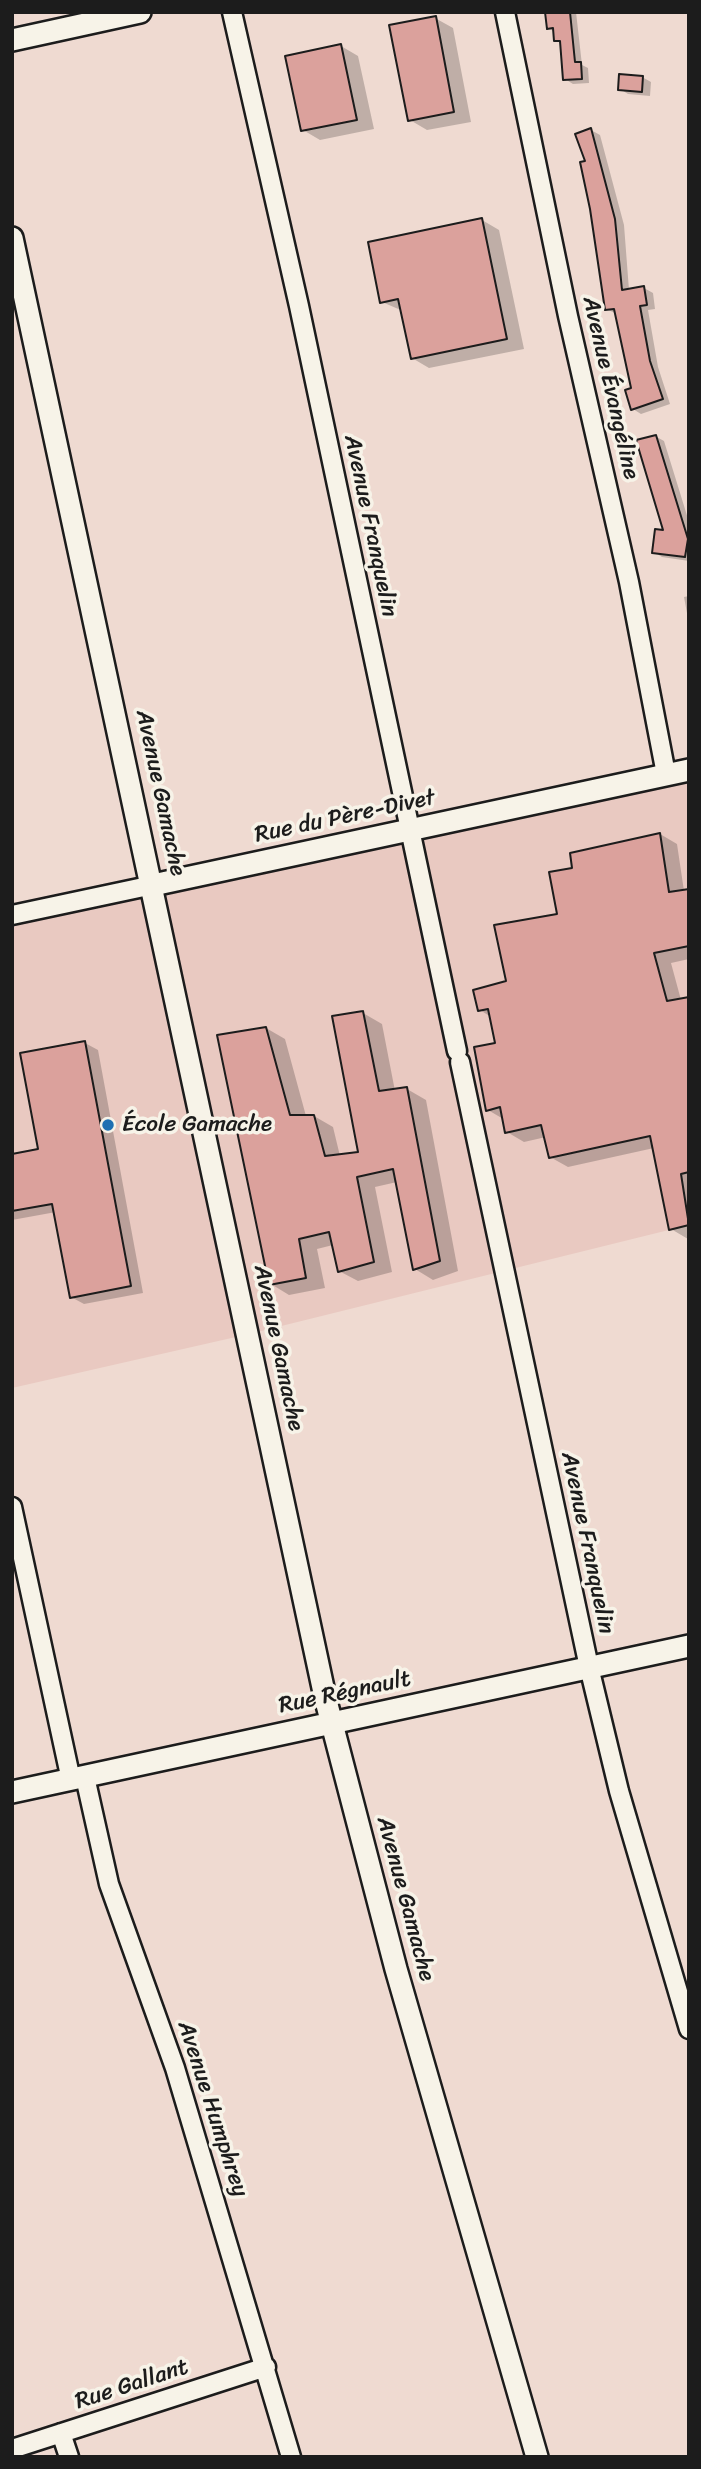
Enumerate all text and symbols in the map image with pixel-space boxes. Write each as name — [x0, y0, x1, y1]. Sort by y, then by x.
street label: Avenue Évangéline — [576, 294, 644, 482]
street label: Avenue Franquelin — [337, 433, 403, 619]
street label: Avenue Gamache — [129, 707, 191, 879]
street label: Rue du Père-Divet — [252, 784, 438, 850]
place label: École Gamache — [122, 1111, 272, 1139]
marker: École Gamache — [100, 1117, 116, 1133]
street label: Avenue Gamache — [247, 1262, 309, 1434]
street label: Avenue Franquelin — [554, 1450, 620, 1636]
street label: Rue Régnault — [276, 1666, 414, 1720]
street label: Avenue Gamache — [370, 1814, 440, 1984]
street label: Avenue Humphrey — [171, 2018, 253, 2200]
street label: Rue Gallant — [72, 2354, 192, 2416]

